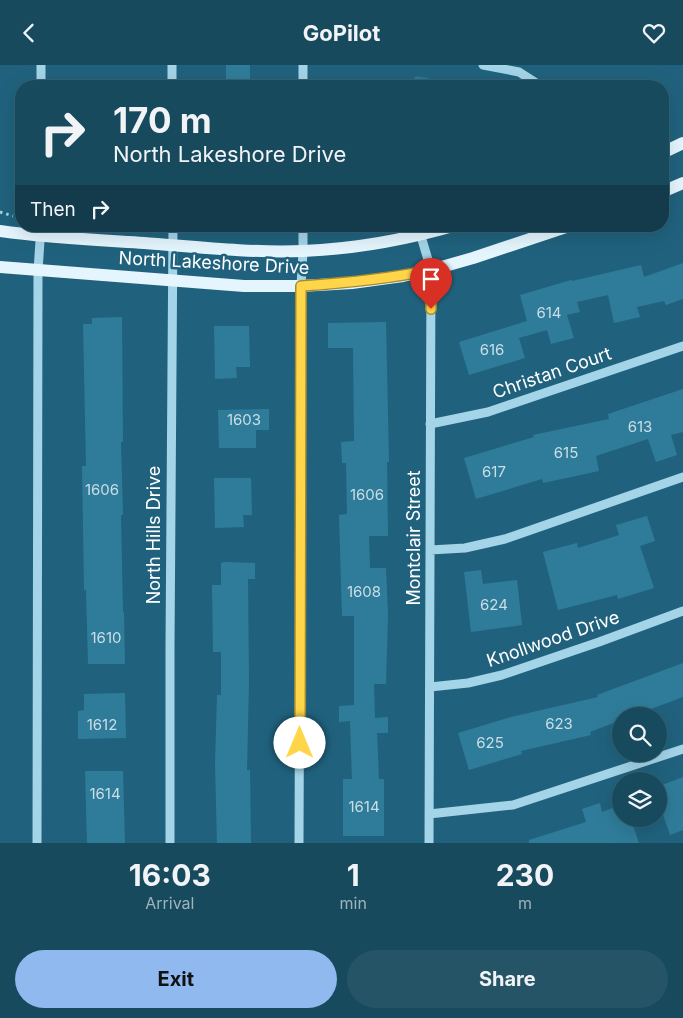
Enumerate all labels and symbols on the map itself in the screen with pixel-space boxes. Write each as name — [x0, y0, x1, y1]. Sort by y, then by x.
street label: North Lakeshore Drive — [118, 247, 310, 278]
pin — [410, 258, 452, 309]
house number: 614 — [536, 303, 562, 322]
house number: 616 — [480, 340, 504, 359]
street label: Christan Court — [490, 342, 614, 403]
house number: 1603 — [227, 410, 261, 429]
house number: 613 — [628, 417, 652, 436]
house number: 615 — [554, 443, 578, 462]
house number: 617 — [482, 462, 506, 481]
street label: North Hills Drive — [143, 466, 164, 604]
street label: Montclair Street — [403, 470, 424, 606]
house number: 1606 — [85, 480, 119, 499]
house number: 1606 — [350, 485, 384, 504]
house number: 1608 — [347, 582, 381, 601]
house number: 624 — [480, 595, 508, 614]
street label: Knollwood Drive — [484, 606, 622, 671]
house number: 1610 — [91, 628, 121, 647]
house number: 623 — [545, 714, 573, 733]
house number: 1612 — [87, 715, 117, 734]
position arrow — [273, 716, 325, 768]
house number: 625 — [476, 733, 504, 752]
house number: 1614 — [89, 784, 121, 803]
house number: 1614 — [348, 797, 380, 816]

